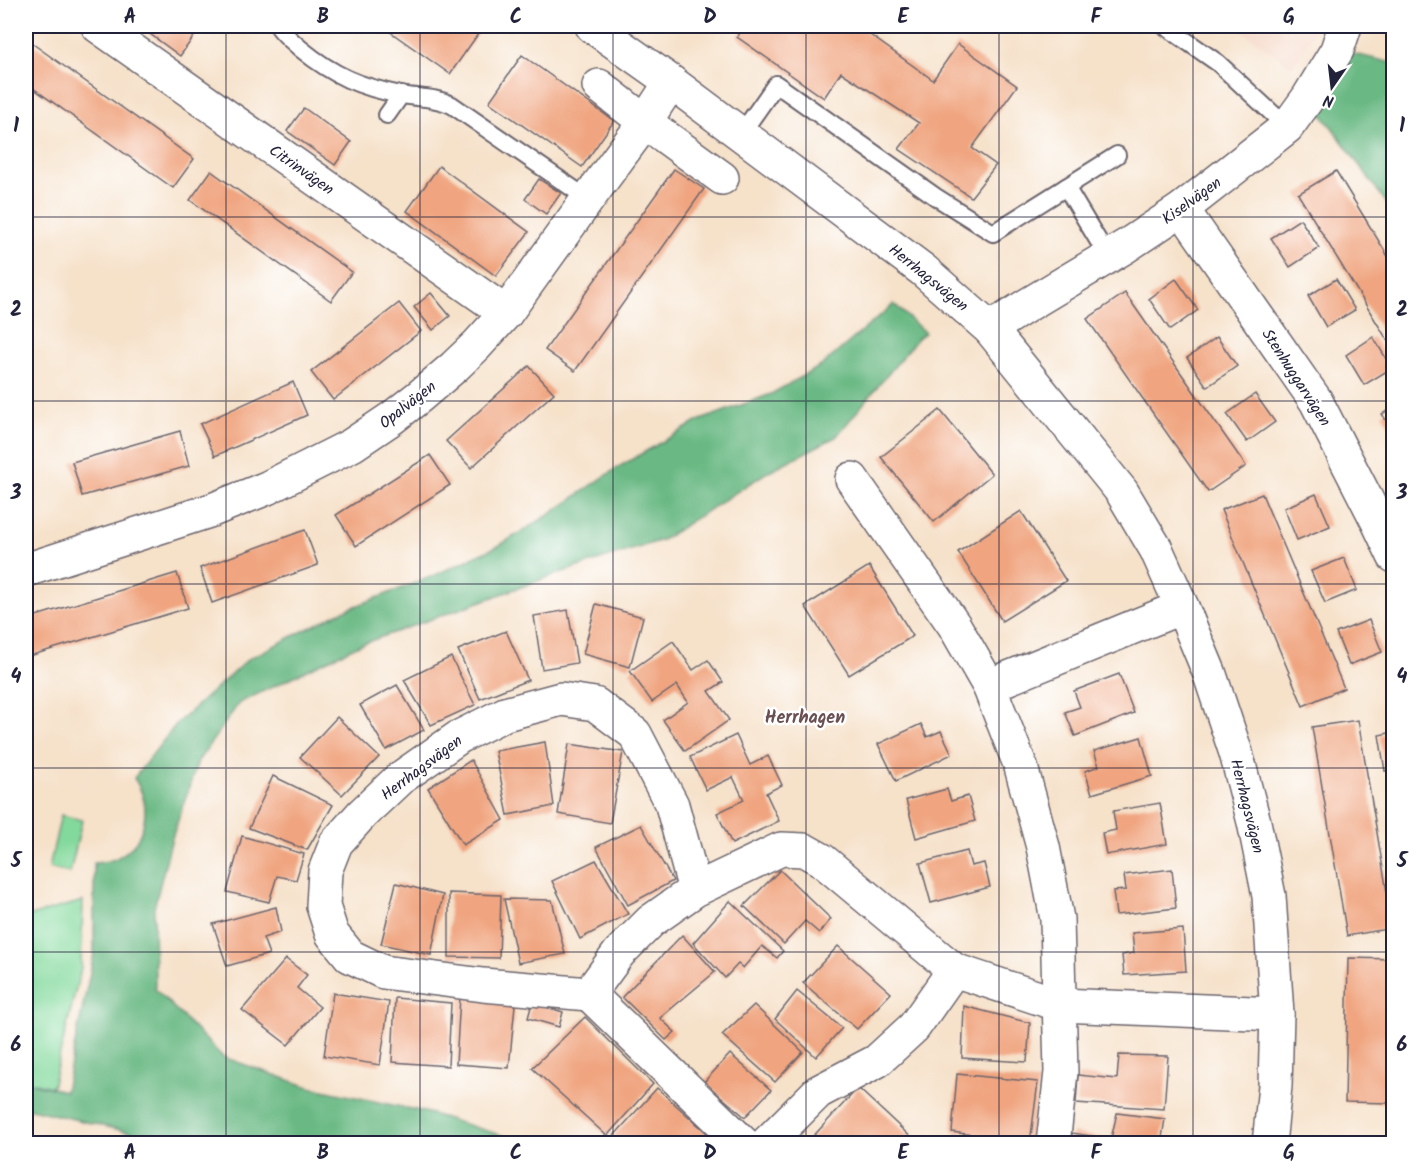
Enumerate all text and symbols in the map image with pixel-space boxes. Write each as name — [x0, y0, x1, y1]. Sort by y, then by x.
text: A — [124, 2, 136, 34]
text: B — [317, 2, 329, 34]
text: C — [510, 2, 522, 34]
text: D — [703, 2, 717, 34]
text: E — [897, 2, 909, 34]
text: F — [1091, 2, 1103, 34]
text: G — [1283, 2, 1295, 34]
north arrow — [1302, 57, 1362, 117]
text: N — [1321, 87, 1337, 113]
text: 1 — [13, 111, 19, 143]
text: 1 — [1399, 111, 1405, 143]
street label: Citrinvägen — [263, 139, 339, 202]
street label: Kiselvägen — [1157, 171, 1227, 232]
street label: Herrhagsvägen — [883, 238, 973, 318]
text: 2 — [10, 295, 22, 327]
text: 2 — [1396, 295, 1408, 327]
street label: Stenhuggarvägen — [1255, 324, 1337, 432]
street label: Opalvägen — [374, 375, 442, 436]
text: 3 — [10, 478, 22, 510]
text: 3 — [1396, 478, 1408, 510]
text: 4 — [11, 662, 22, 694]
text: 4 — [1397, 662, 1408, 694]
district label: Herrhagen — [765, 704, 845, 733]
street label: Herrhagsvägen — [376, 729, 468, 807]
street label: Herrhagsvägen — [1223, 756, 1270, 856]
text: 5 — [10, 846, 23, 878]
text: 5 — [1396, 846, 1409, 878]
text: 6 — [11, 1030, 22, 1062]
text: 6 — [1397, 1030, 1408, 1062]
text: A — [124, 1138, 136, 1169]
text: B — [317, 1138, 329, 1169]
text: C — [510, 1138, 522, 1169]
text: D — [703, 1138, 717, 1169]
text: E — [897, 1138, 909, 1169]
text: F — [1091, 1138, 1103, 1169]
text: G — [1283, 1138, 1295, 1169]

